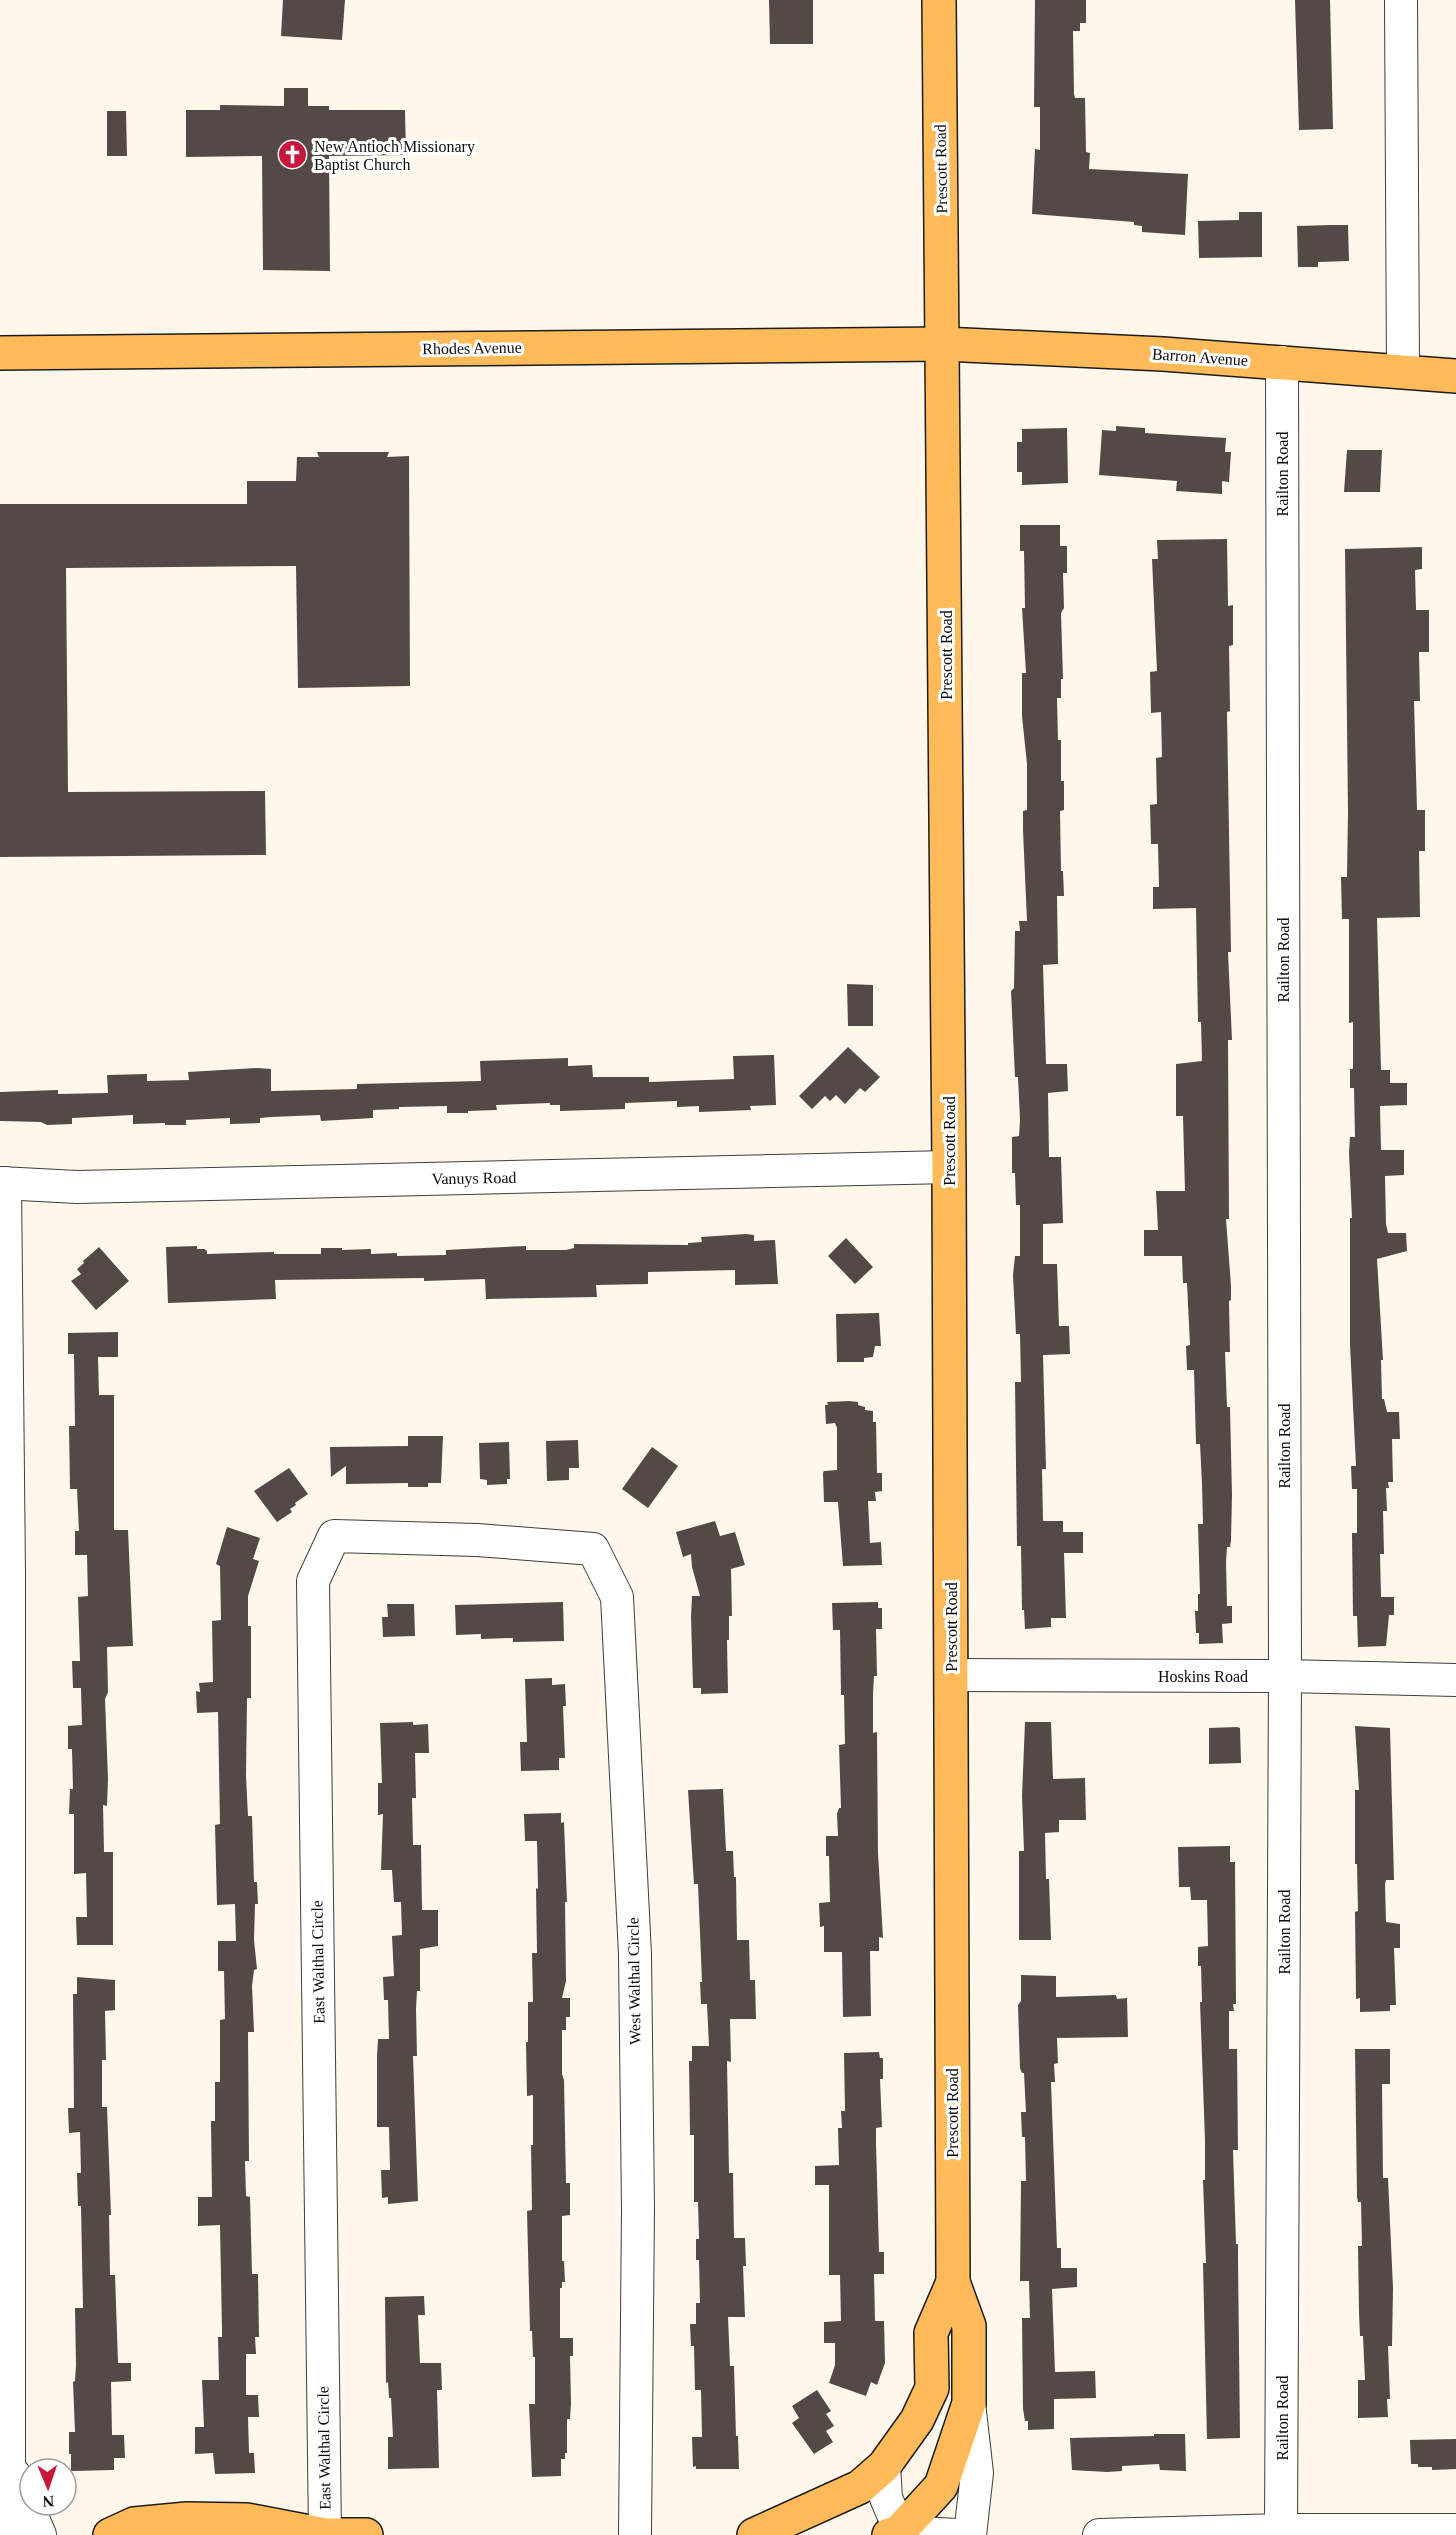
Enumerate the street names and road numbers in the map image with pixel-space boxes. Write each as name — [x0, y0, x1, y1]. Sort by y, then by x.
street label: Prescott Road — [932, 124, 950, 214]
street label: Rhodes Avenue — [422, 339, 522, 357]
street label: Barron Avenue — [1151, 345, 1249, 369]
street label: Railton Road — [1274, 432, 1291, 516]
street label: Prescott Road — [938, 610, 955, 700]
street label: Railton Road — [1275, 918, 1292, 1002]
street label: Prescott Road — [941, 1096, 958, 1186]
street label: Vanuys Road — [431, 1169, 517, 1188]
street label: Railton Road — [1276, 1404, 1293, 1488]
street label: Prescott Road — [943, 1582, 960, 1672]
street label: Hoskins Road — [1158, 1668, 1248, 1685]
street label: Railton Road — [1276, 1890, 1293, 1974]
street label: East Walthal Circle — [308, 1900, 328, 2024]
street label: West Walthal Circle — [624, 1917, 644, 2045]
street label: Prescott Road — [944, 2068, 961, 2158]
street label: Railton Road — [1274, 2376, 1291, 2460]
street label: East Walthal Circle — [314, 2386, 334, 2510]

